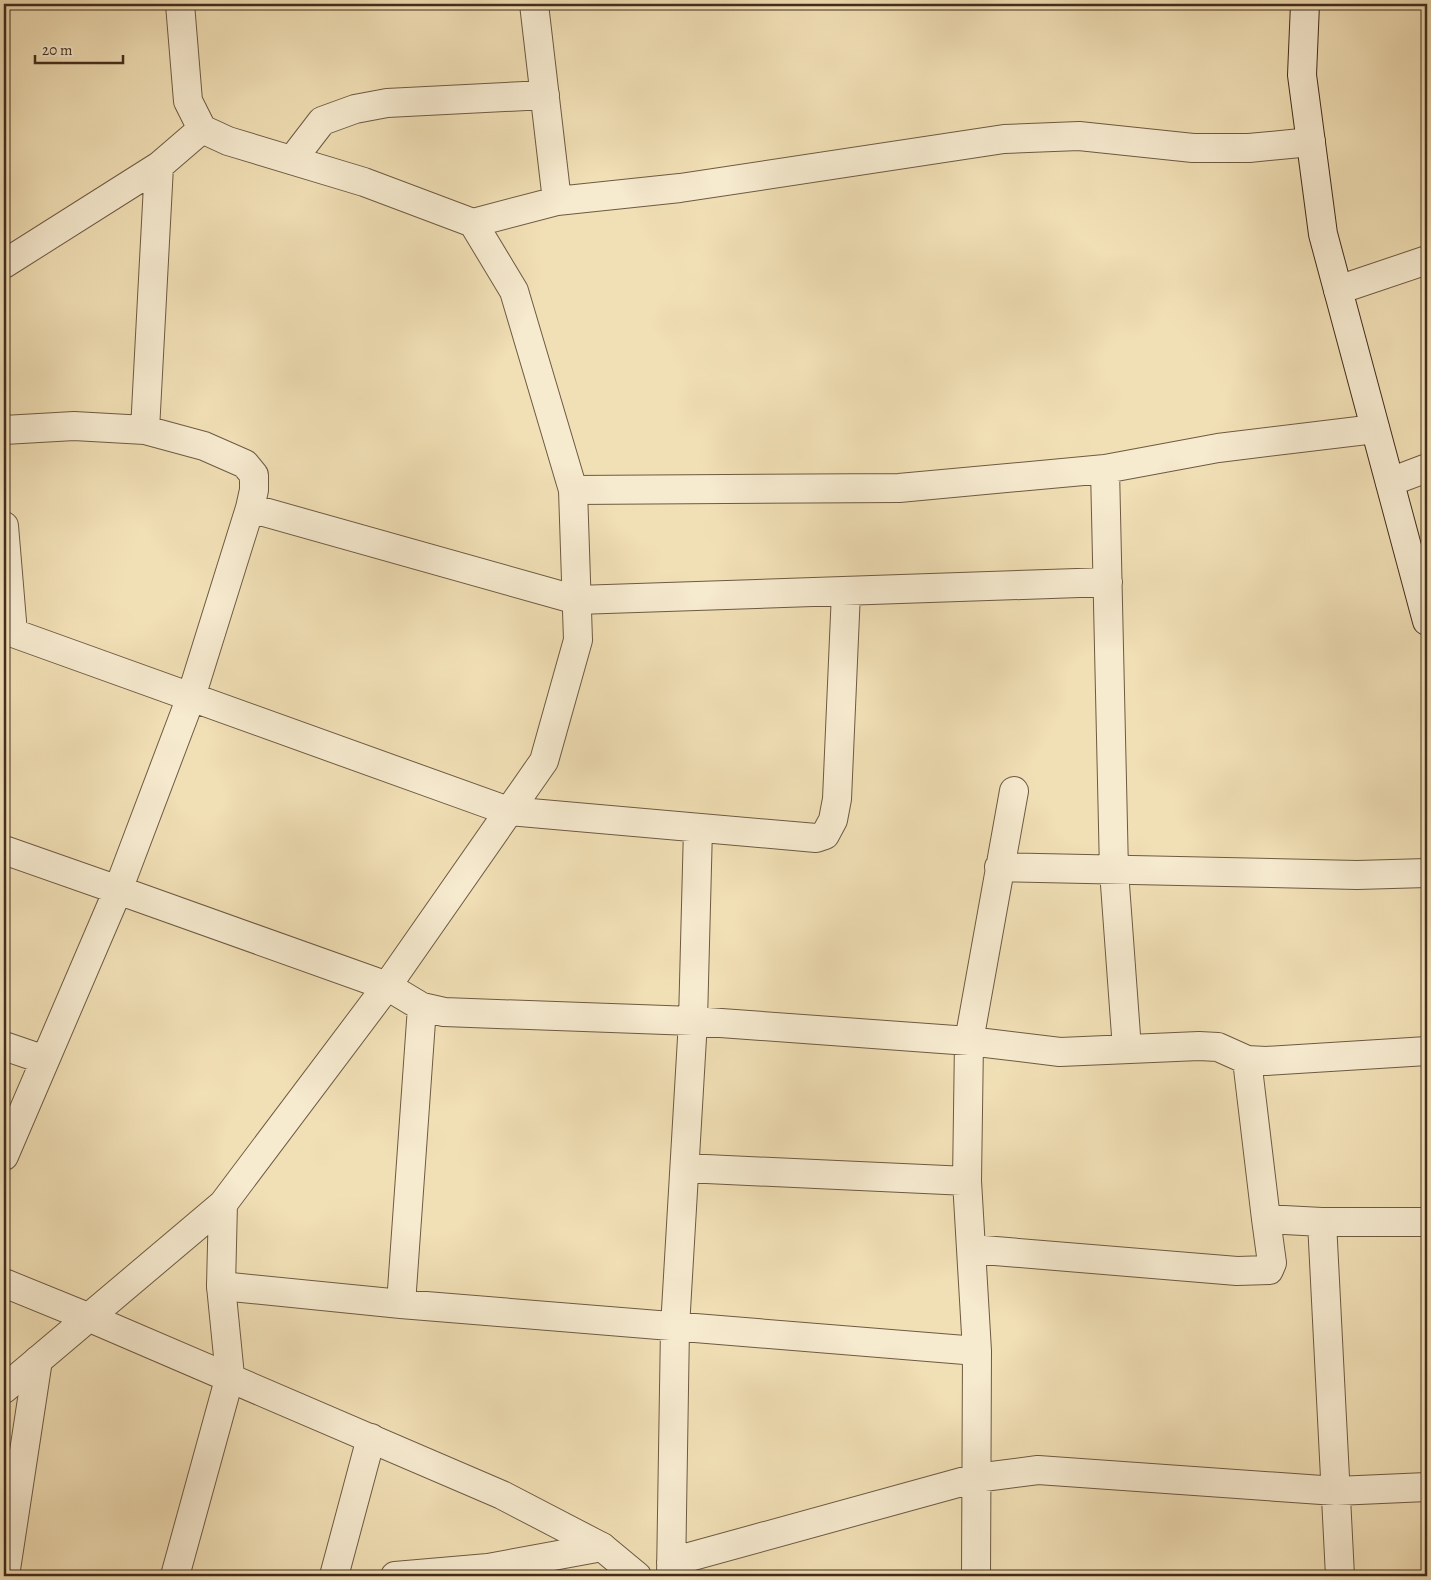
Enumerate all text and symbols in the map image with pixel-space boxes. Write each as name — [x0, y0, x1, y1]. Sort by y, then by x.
scale bar — [35, 32, 122, 64]
text: 20 m — [42, 40, 73, 60]

